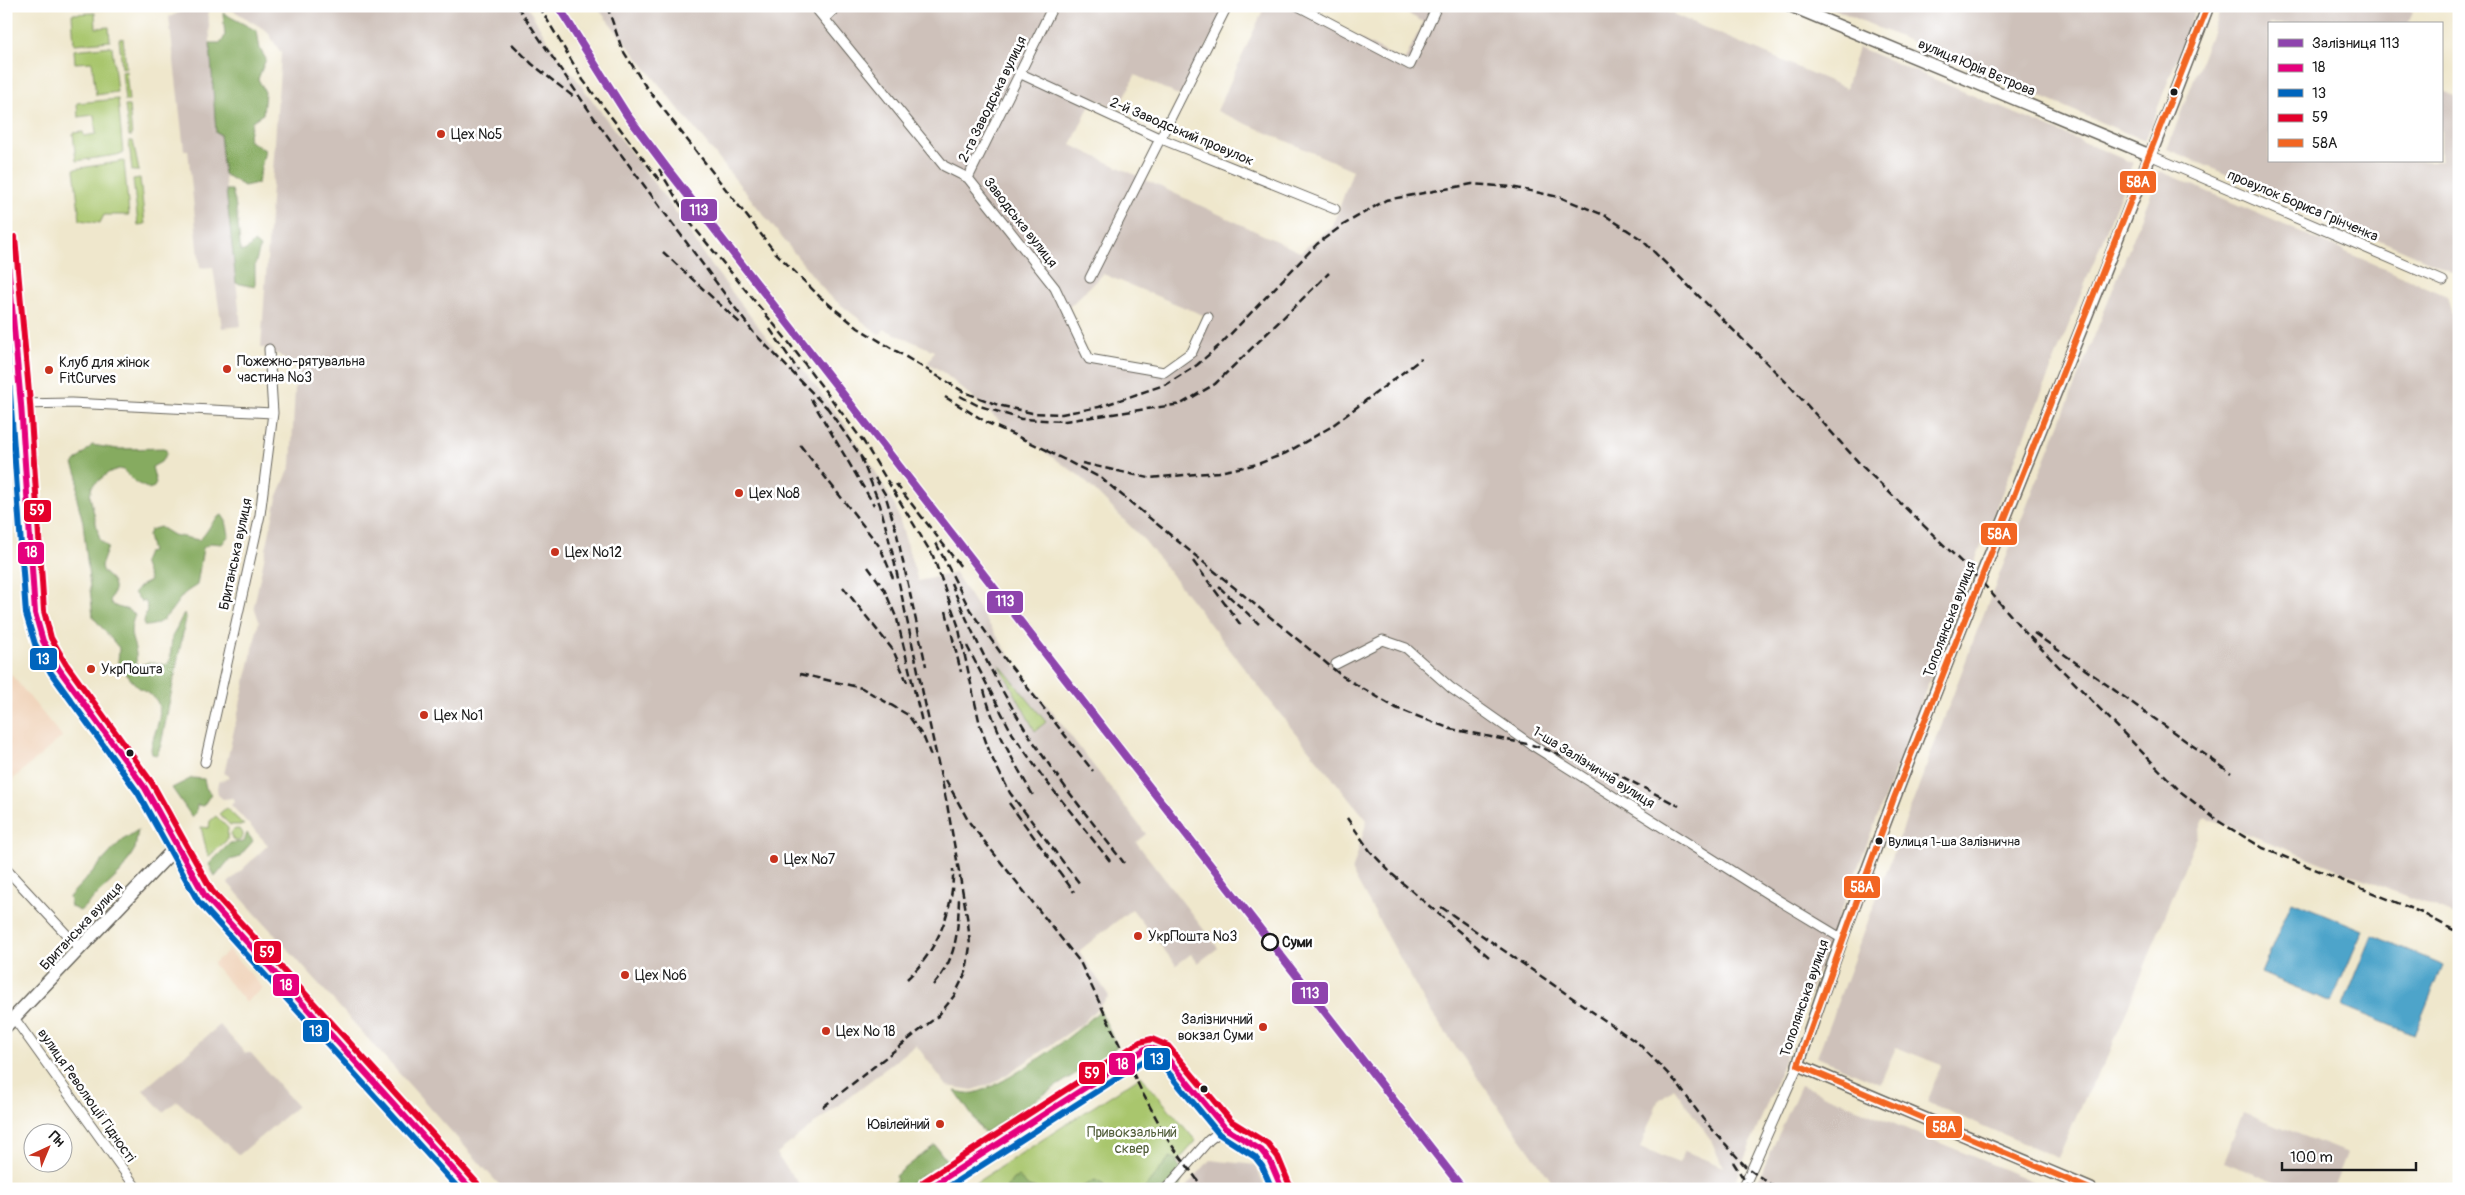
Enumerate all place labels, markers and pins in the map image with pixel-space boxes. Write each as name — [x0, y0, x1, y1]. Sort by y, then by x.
unlabelled marker — [2169, 87, 2179, 97]
place label: Цех №5 — [451, 126, 502, 143]
marker: Цех №5 — [435, 128, 447, 140]
place label: Пожежно-рятувальна частина №3 — [237, 353, 365, 386]
place label: Клуб для жінок FitCurves — [59, 354, 150, 387]
marker: Пожежно-рятувальна частина №3 — [221, 363, 233, 375]
marker: Клуб для жінок FitCurves — [43, 364, 55, 376]
place label: Цех №8 — [749, 485, 800, 502]
marker: Цех №8 — [733, 487, 745, 499]
place label: Цех №12 — [565, 544, 622, 561]
marker: Цех №12 — [549, 546, 561, 558]
place label: УкрПошта — [101, 661, 163, 678]
marker: УкрПошта — [85, 663, 97, 675]
place label: Цех №1 — [434, 707, 483, 724]
marker: Цех №1 — [418, 709, 430, 721]
unlabelled marker — [125, 748, 135, 758]
place label: Вулиця 1-ша Залізнична — [1888, 834, 2020, 850]
marker: Вулиця 1-ша Залізнична — [1874, 836, 1884, 846]
place label: Цех №7 — [784, 851, 836, 868]
marker: Цех №7 — [768, 853, 780, 865]
place label: УкрПошта №3 — [1148, 928, 1238, 945]
marker: УкрПошта №3 — [1132, 930, 1144, 942]
marker: Суми — [1261, 933, 1279, 951]
place label: Суми — [1282, 934, 1313, 951]
place label: Цех №6 — [635, 967, 687, 984]
marker: Цех №6 — [619, 969, 631, 981]
place label: Залізничний вокзал Суми — [1178, 1011, 1253, 1044]
marker: Залізничний вокзал Суми — [1257, 1021, 1269, 1033]
place label: Цех № 18 — [836, 1023, 895, 1040]
marker: Цех № 18 — [820, 1025, 832, 1037]
unlabelled marker — [1199, 1084, 1209, 1094]
place label: Ювілейний — [868, 1116, 930, 1133]
marker: Ювілейний — [934, 1118, 946, 1130]

